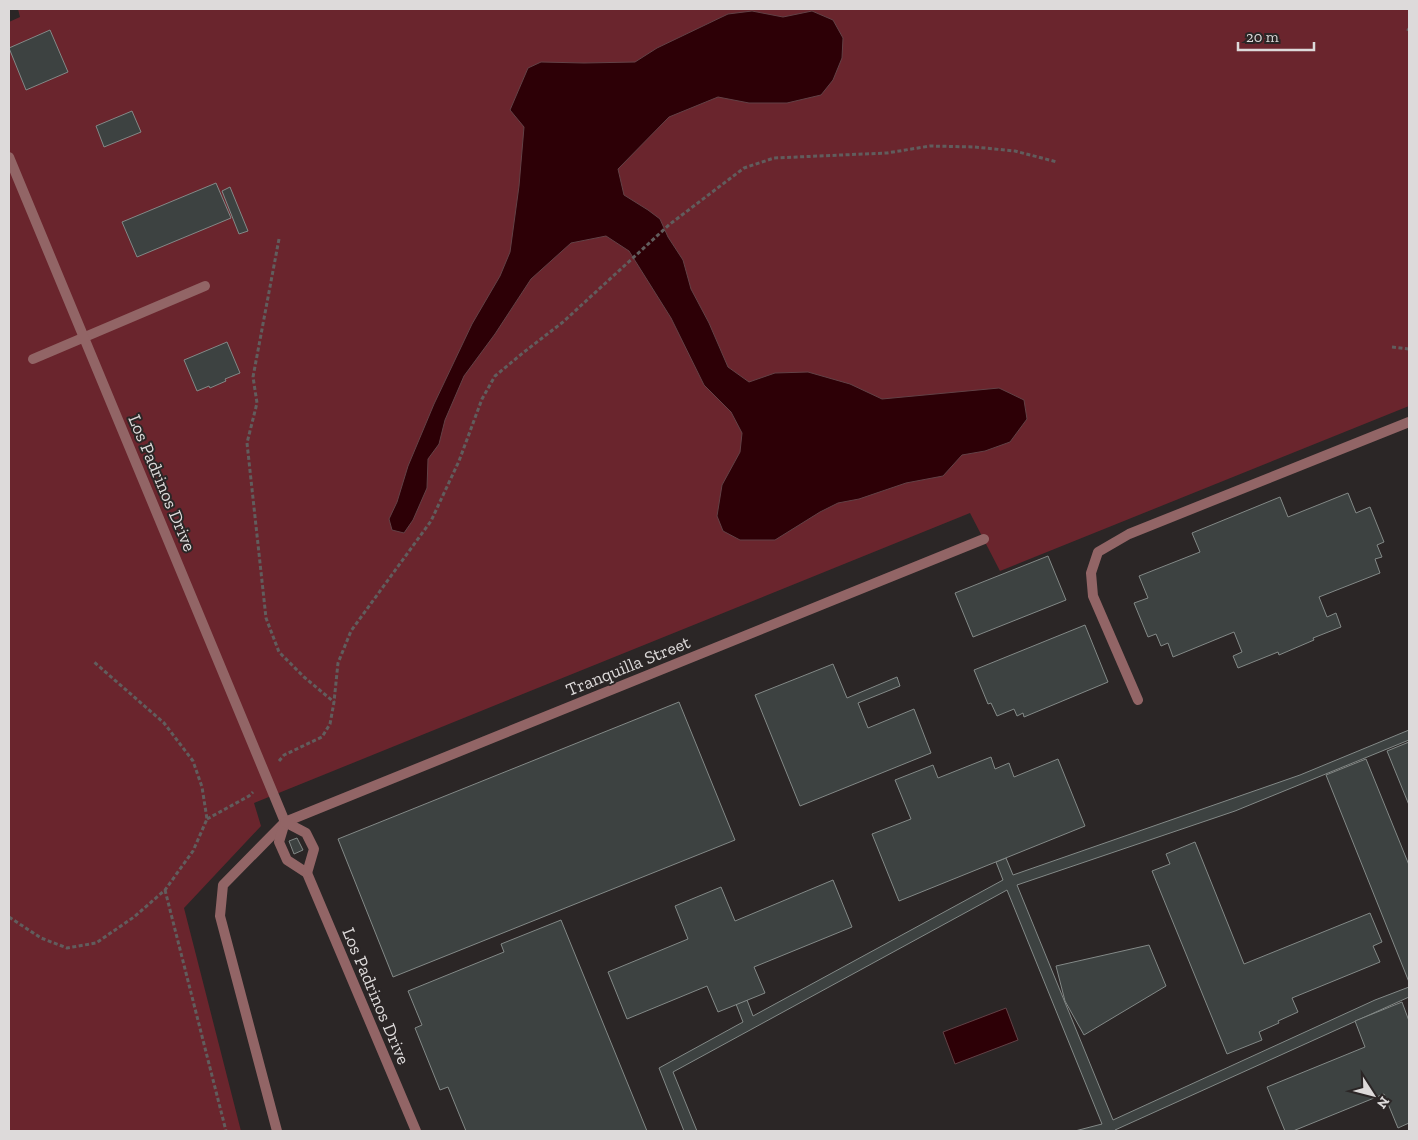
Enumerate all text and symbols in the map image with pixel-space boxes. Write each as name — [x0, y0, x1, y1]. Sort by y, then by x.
scale bar — [1238, 20, 1314, 52]
text: 20 m — [1246, 28, 1279, 46]
street label: Los Padrinos Drive — [123, 411, 201, 555]
street label: Tranquilla Street — [563, 631, 694, 701]
street label: Los Padrinos Drive — [337, 924, 415, 1068]
north arrow — [1348, 1070, 1398, 1120]
text: N — [1373, 1093, 1393, 1112]

